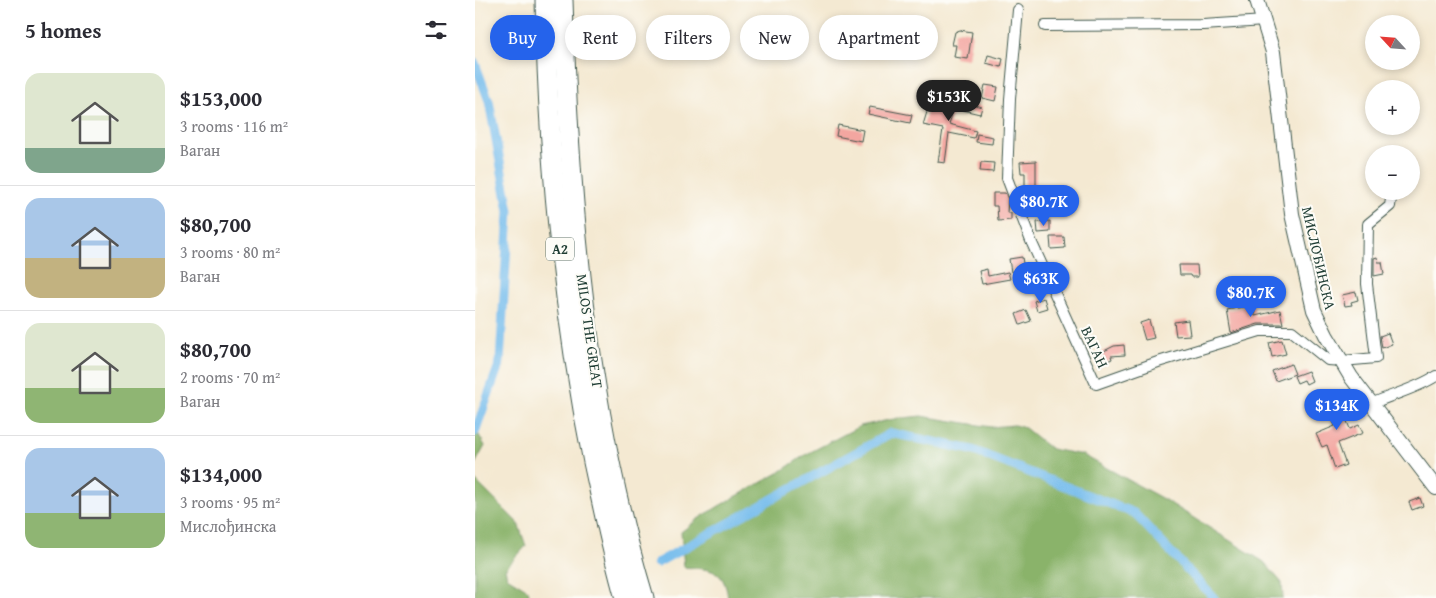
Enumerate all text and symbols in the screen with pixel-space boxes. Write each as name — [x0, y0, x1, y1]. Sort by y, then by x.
text: 5 homes — [25, 15, 101, 46]
chip: Buy — [490, 15, 555, 60]
chip: Rent — [565, 15, 636, 60]
chip: Filters — [646, 15, 730, 60]
chip: New — [740, 15, 809, 60]
chip: Apartment — [819, 15, 938, 60]
north arrow — [1365, 15, 1420, 70]
map controls — [1365, 15, 1420, 200]
icon: filters — [422, 16, 450, 44]
pin: $153K — [914, 80, 984, 122]
button: + — [1365, 80, 1420, 135]
text: $153,000 — [180, 83, 262, 114]
text: $153K — [927, 84, 971, 108]
icon: home — [65, 93, 125, 153]
text: 3 rooms · 116 m² — [180, 114, 288, 138]
text: Ваган — [180, 138, 220, 162]
button: − — [1365, 145, 1420, 200]
pin: $80.7K — [1003, 184, 1085, 227]
text: $80.7K — [1020, 189, 1068, 213]
street label: МИСЛОЂИНСКА — [1297, 204, 1341, 312]
text: $80,700 — [180, 209, 251, 240]
icon: home — [65, 218, 125, 278]
road number: A2 — [546, 238, 574, 260]
text: 3 rooms · 80 m² — [180, 240, 280, 264]
pin: $63K — [1011, 262, 1071, 304]
text: Ваган — [180, 264, 220, 288]
text: $63K — [1024, 266, 1058, 290]
street label: MILOS THE GREAT — [572, 273, 608, 390]
pin: $80.7K — [1210, 276, 1292, 318]
text: $80.7K — [1227, 280, 1275, 304]
street label: ВАГАН — [1076, 323, 1114, 371]
text: $80,700 — [180, 334, 251, 365]
icon: home — [65, 343, 125, 403]
text: 2 rooms · 70 m² — [180, 365, 280, 389]
pin: $134K — [1302, 388, 1372, 431]
text: Ваган — [180, 389, 220, 413]
text: $134K — [1315, 393, 1359, 417]
text: $134,000 — [180, 459, 262, 490]
icon: home — [65, 468, 125, 528]
text: 3 rooms · 95 m² — [180, 490, 280, 514]
text: Мислођинска — [180, 514, 276, 538]

